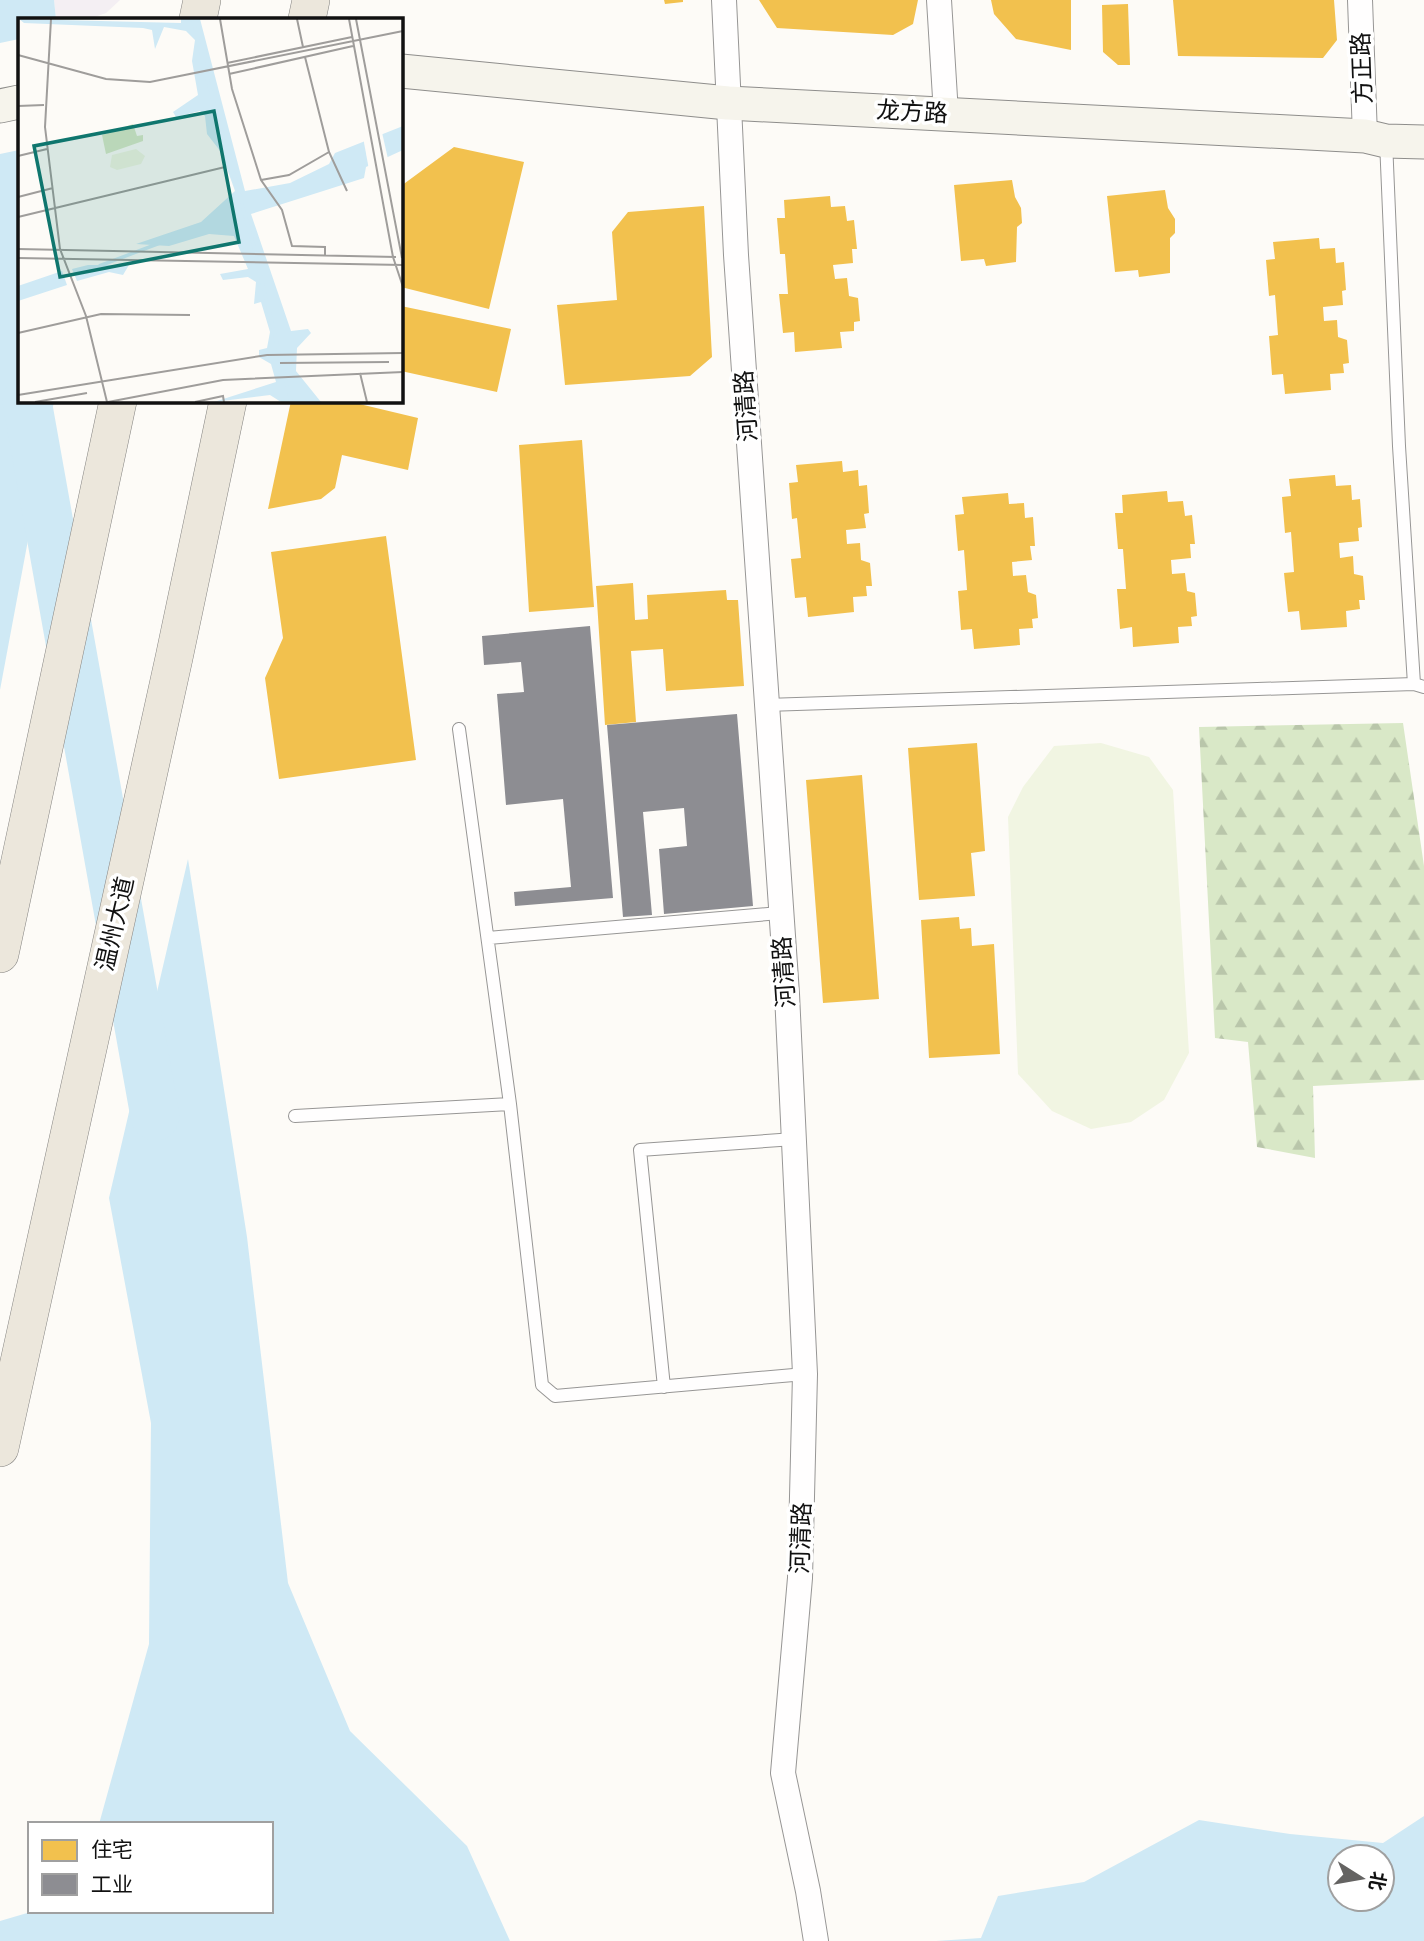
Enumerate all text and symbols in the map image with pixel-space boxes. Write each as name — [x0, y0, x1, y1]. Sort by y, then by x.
inset map — [18, 18, 402, 402]
street label: 方正路 — [1345, 31, 1378, 105]
street label: 龙方路 — [875, 94, 949, 129]
street label: 河清路 — [728, 369, 763, 443]
street label: 温州大道 — [89, 874, 140, 974]
street label: 河清路 — [766, 935, 801, 1009]
street label: 河清路 — [784, 1501, 817, 1575]
legend — [28, 1822, 273, 1913]
text: 住宅 — [91, 1836, 133, 1863]
north arrow — [1326, 1843, 1396, 1913]
text: 北 — [1364, 1870, 1391, 1893]
text: 工业 — [91, 1871, 133, 1898]

